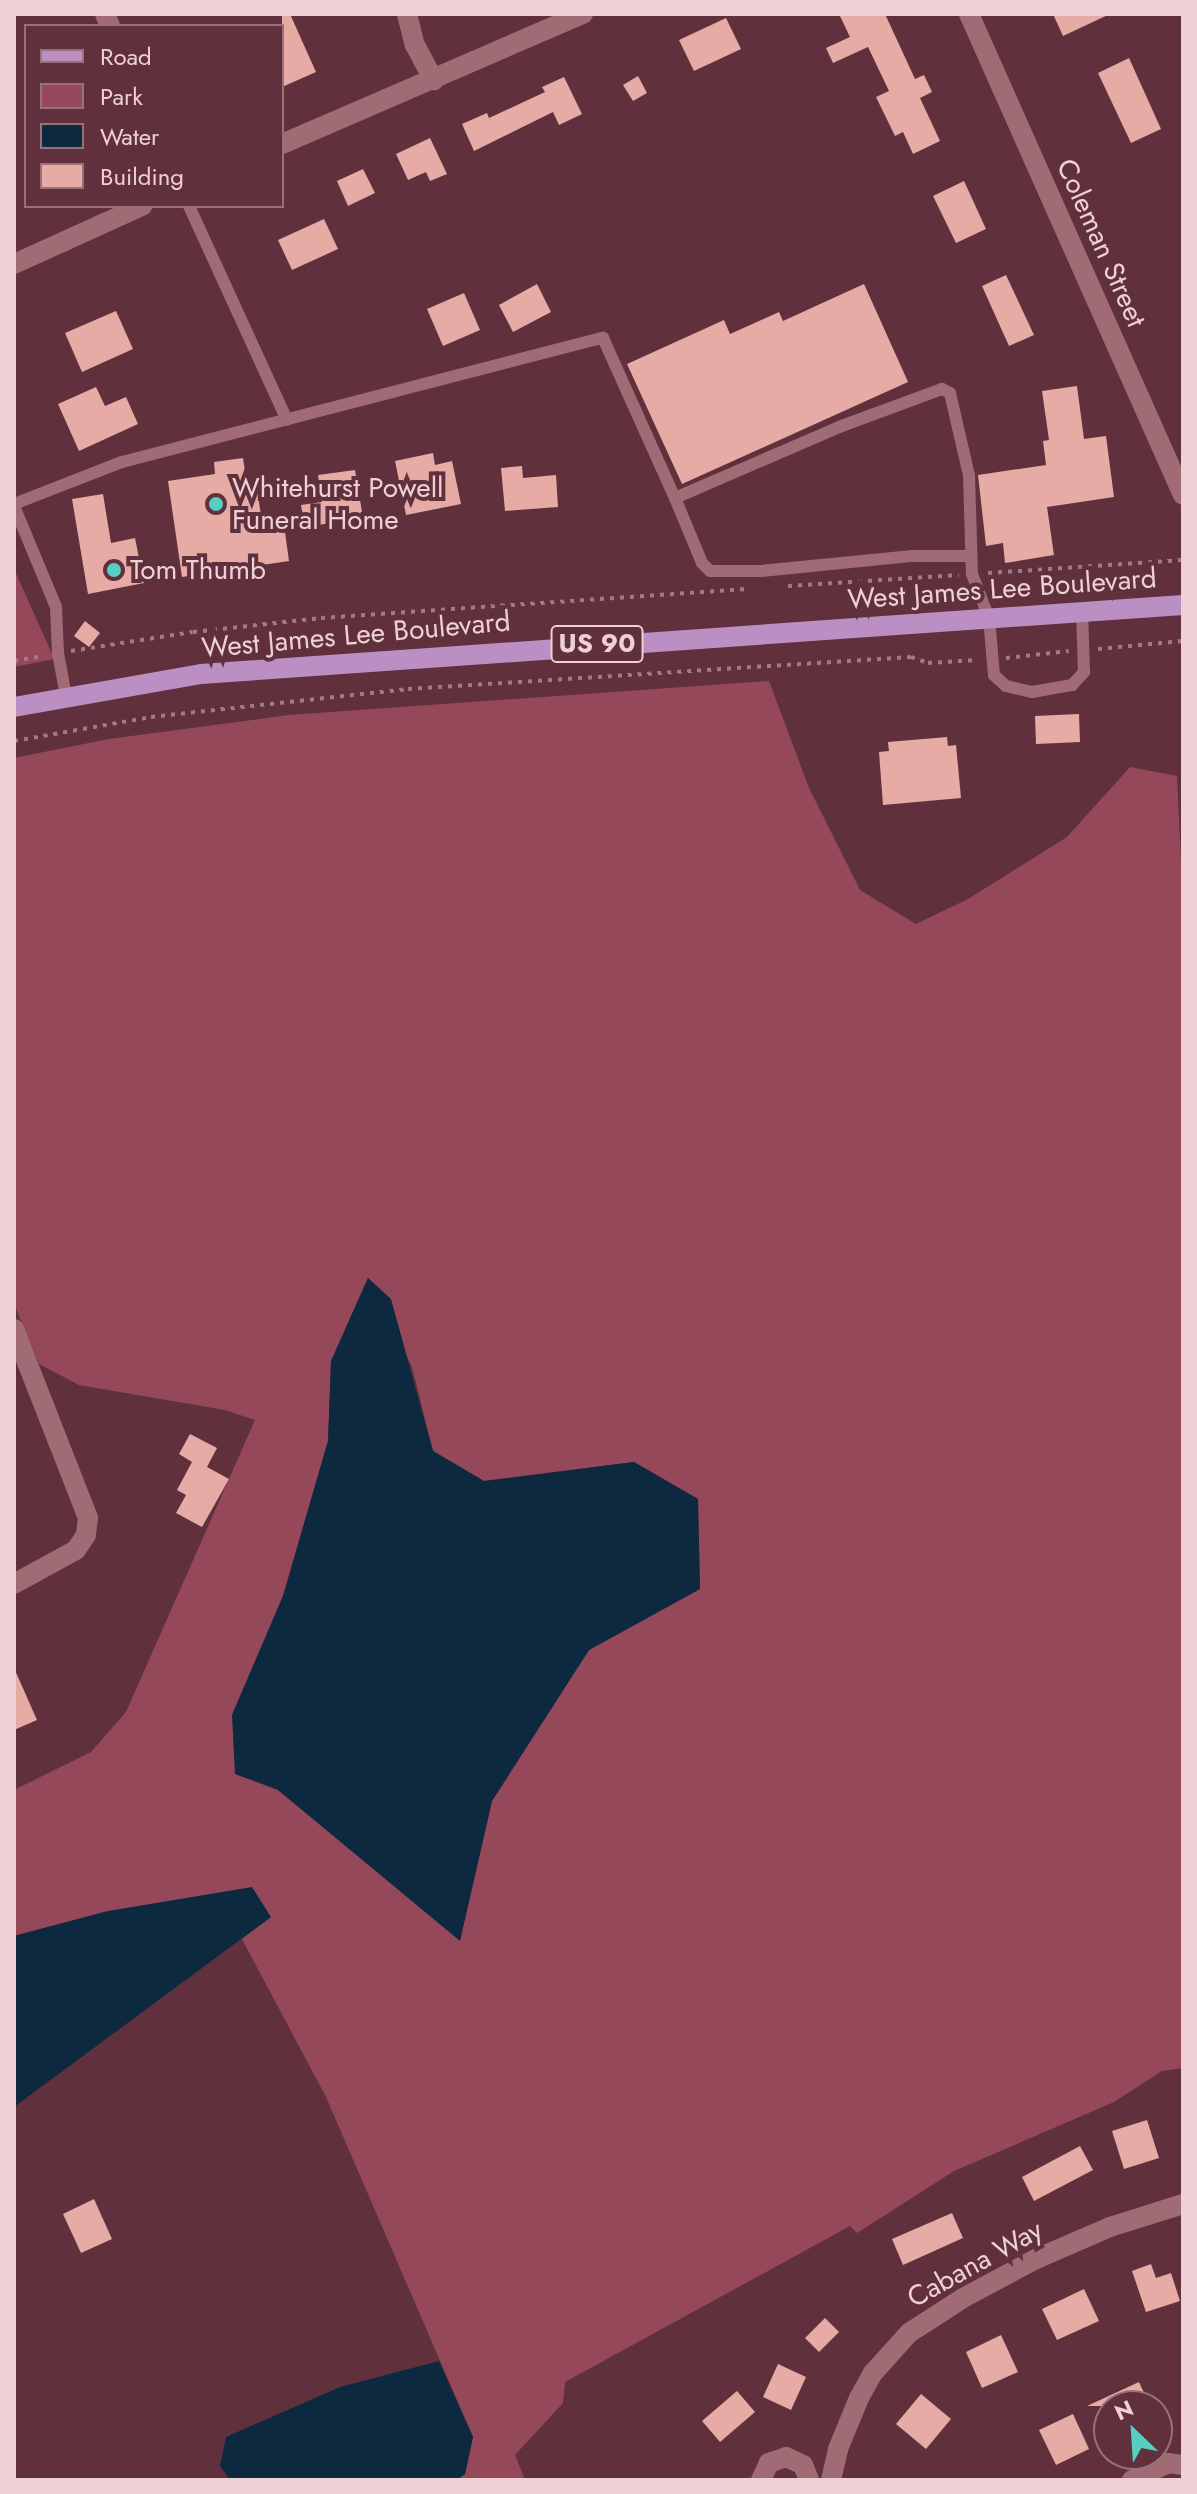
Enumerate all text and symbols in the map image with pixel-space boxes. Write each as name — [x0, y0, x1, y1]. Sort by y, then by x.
legend — [24, 24, 284, 208]
text: Road — [100, 39, 152, 74]
text: Park — [100, 79, 143, 114]
text: Water — [100, 119, 159, 154]
street label: Coleman Street — [1049, 154, 1153, 332]
text: Building — [100, 159, 184, 194]
place label: Whitehurst Powell Funeral Home — [232, 471, 444, 537]
marker: Whitehurst Powell Funeral Home — [207, 495, 225, 513]
place label: Tom Thumb — [130, 553, 266, 587]
marker: Tom Thumb — [105, 561, 123, 579]
street label: West James Lee Boulevard — [846, 561, 1158, 617]
street label: West James Lee Boulevard — [200, 605, 512, 665]
road number: US 90 — [549, 622, 645, 666]
street label: Cabana Way — [902, 2213, 1048, 2315]
north arrow — [1093, 2390, 1173, 2470]
text: N — [1109, 2392, 1138, 2428]

